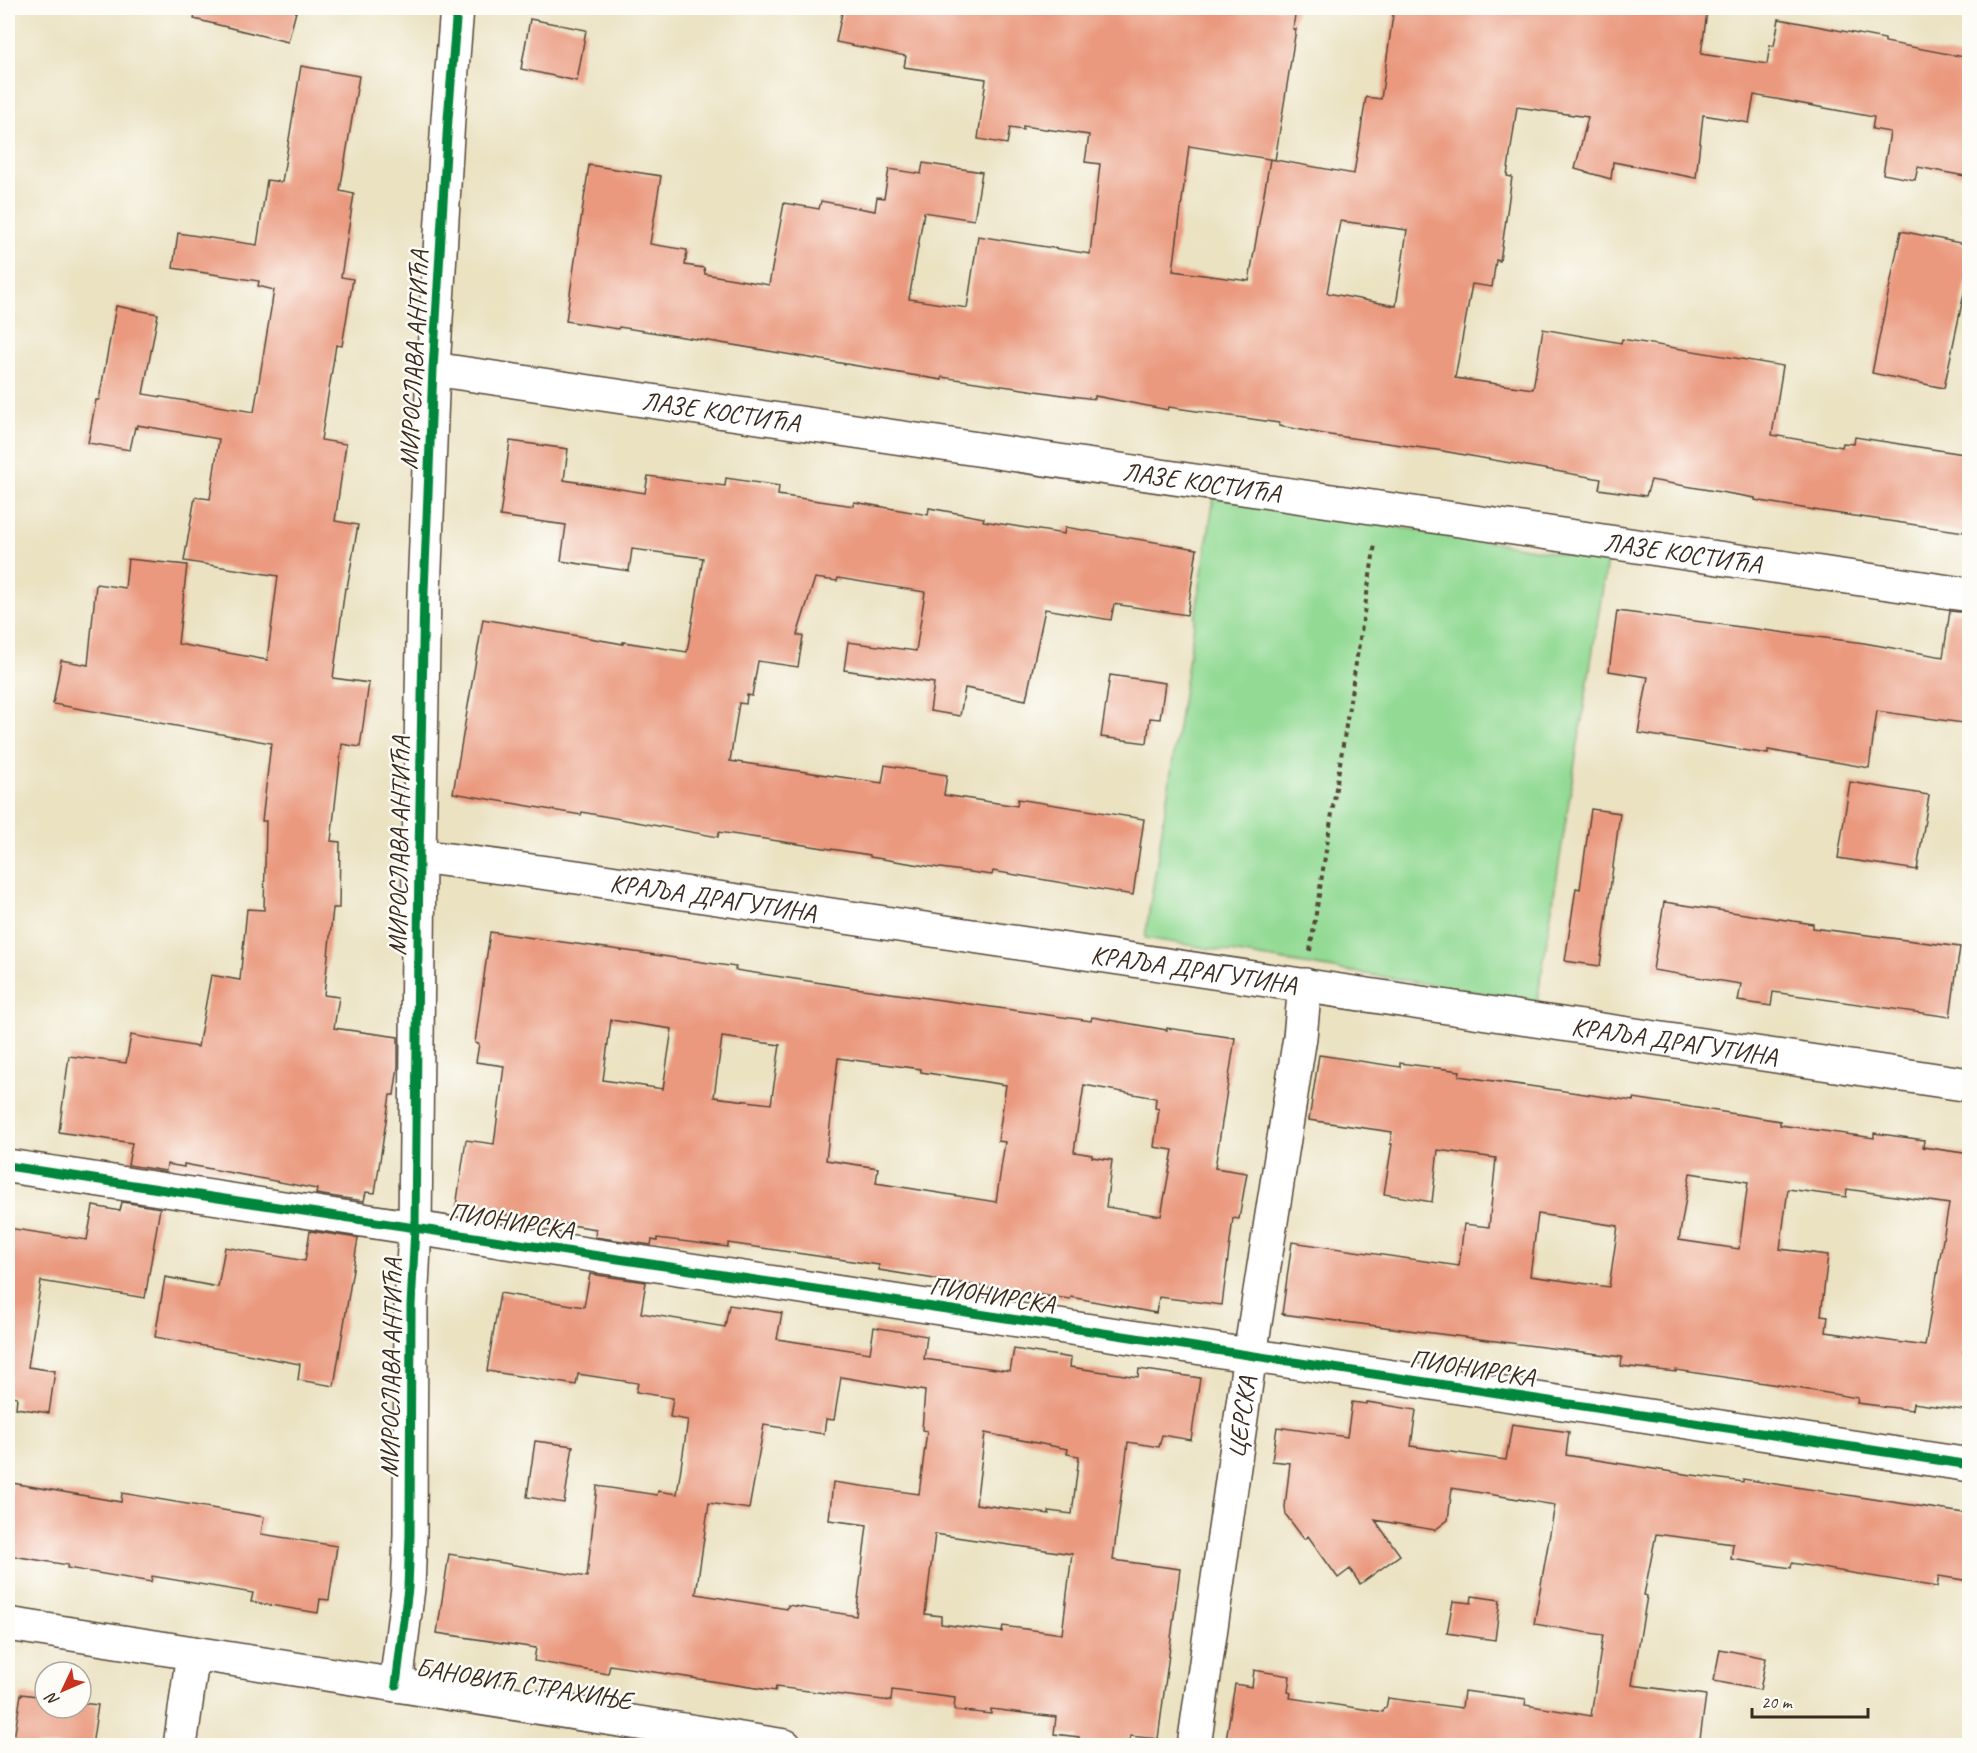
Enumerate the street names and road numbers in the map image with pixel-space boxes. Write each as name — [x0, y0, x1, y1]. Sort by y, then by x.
street label: МИРОСЛАВА АНТИЋА — [392, 248, 436, 470]
street label: ЛАЗЕ КОСТИЋА — [640, 383, 804, 439]
street label: ЛАЗЕ КОСТИЋА — [1121, 454, 1285, 510]
street label: ЛАЗЕ КОСТИЋА — [1602, 525, 1765, 581]
street label: МИРОСЛАВА АНТИЋА — [381, 734, 417, 956]
street label: КРАЉА ДРАГУТИНА — [608, 866, 819, 929]
street label: КРАЉА ДРАГУТИНА — [1089, 937, 1300, 1001]
street label: КРАЉА ДРАГУТИНА — [1569, 1009, 1780, 1073]
street label: ПИОНИРСКА — [446, 1195, 578, 1247]
street label: МИРОСЛАВА АНТИЋА — [373, 1256, 409, 1478]
street label: ПИОНИРСКА — [927, 1269, 1059, 1321]
street label: ПИОНИРСКА — [1407, 1342, 1539, 1394]
street label: ЦЕРСКА — [1219, 1374, 1263, 1460]
street label: БАНОВИЋ СТРАХИЊЕ — [413, 1651, 637, 1718]

